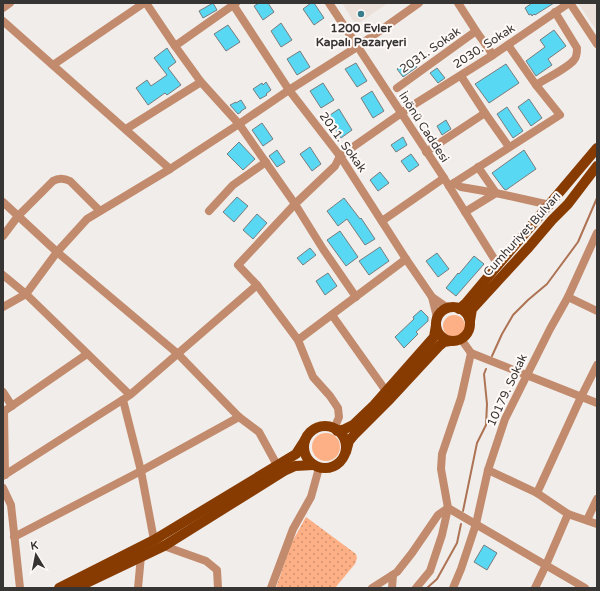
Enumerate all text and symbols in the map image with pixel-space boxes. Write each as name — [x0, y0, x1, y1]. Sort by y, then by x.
marker: 1200 Evler Kapalı Pazaryeri — [356, 9, 366, 19]
place label: 1200 Evler Kapalı Pazaryeri — [316, 21, 406, 50]
street label: 2030. Sokak — [451, 21, 518, 71]
street label: 2031. Sokak — [397, 24, 463, 76]
street label: İnönü Caddesi — [396, 89, 452, 165]
street label: 2011. Sokak — [317, 109, 370, 175]
street label: Cumhuriyet Bulvarı — [480, 189, 564, 279]
street label: 10179. Sokak — [484, 351, 530, 428]
north arrow — [16, 535, 56, 575]
text: K — [30, 538, 40, 553]

